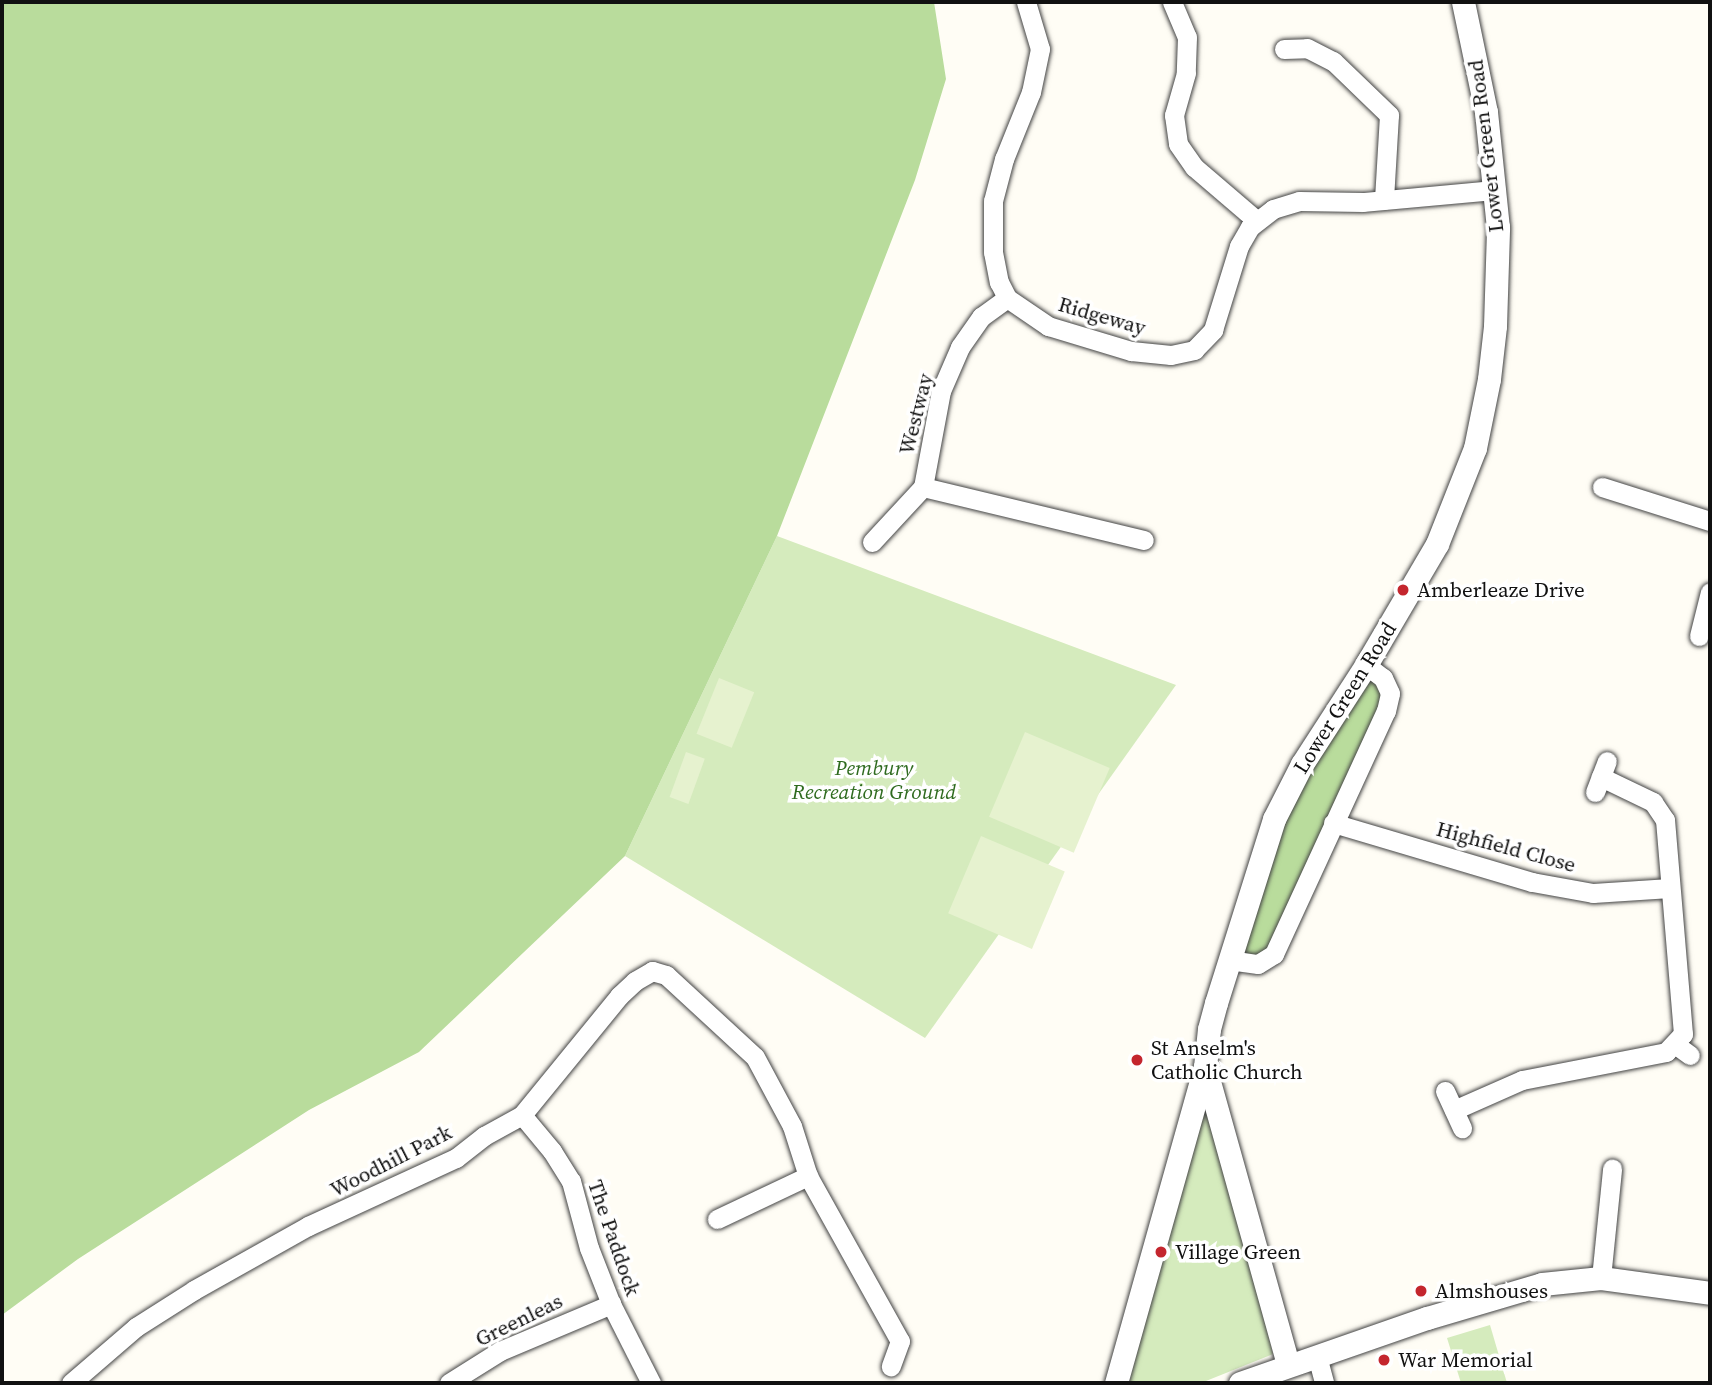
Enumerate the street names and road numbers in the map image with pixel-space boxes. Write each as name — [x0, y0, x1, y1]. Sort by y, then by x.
street label: Lower Green Road — [1463, 58, 1509, 234]
street label: Ridgeway — [1055, 292, 1149, 340]
street label: Westway — [894, 371, 938, 457]
street label: Lower Green Road — [1288, 618, 1402, 778]
street label: Highfield Close — [1434, 816, 1578, 878]
street label: Woodhill Park — [326, 1120, 456, 1202]
street label: The Paddock — [582, 1177, 646, 1299]
street label: Greenleas — [471, 1288, 567, 1352]

